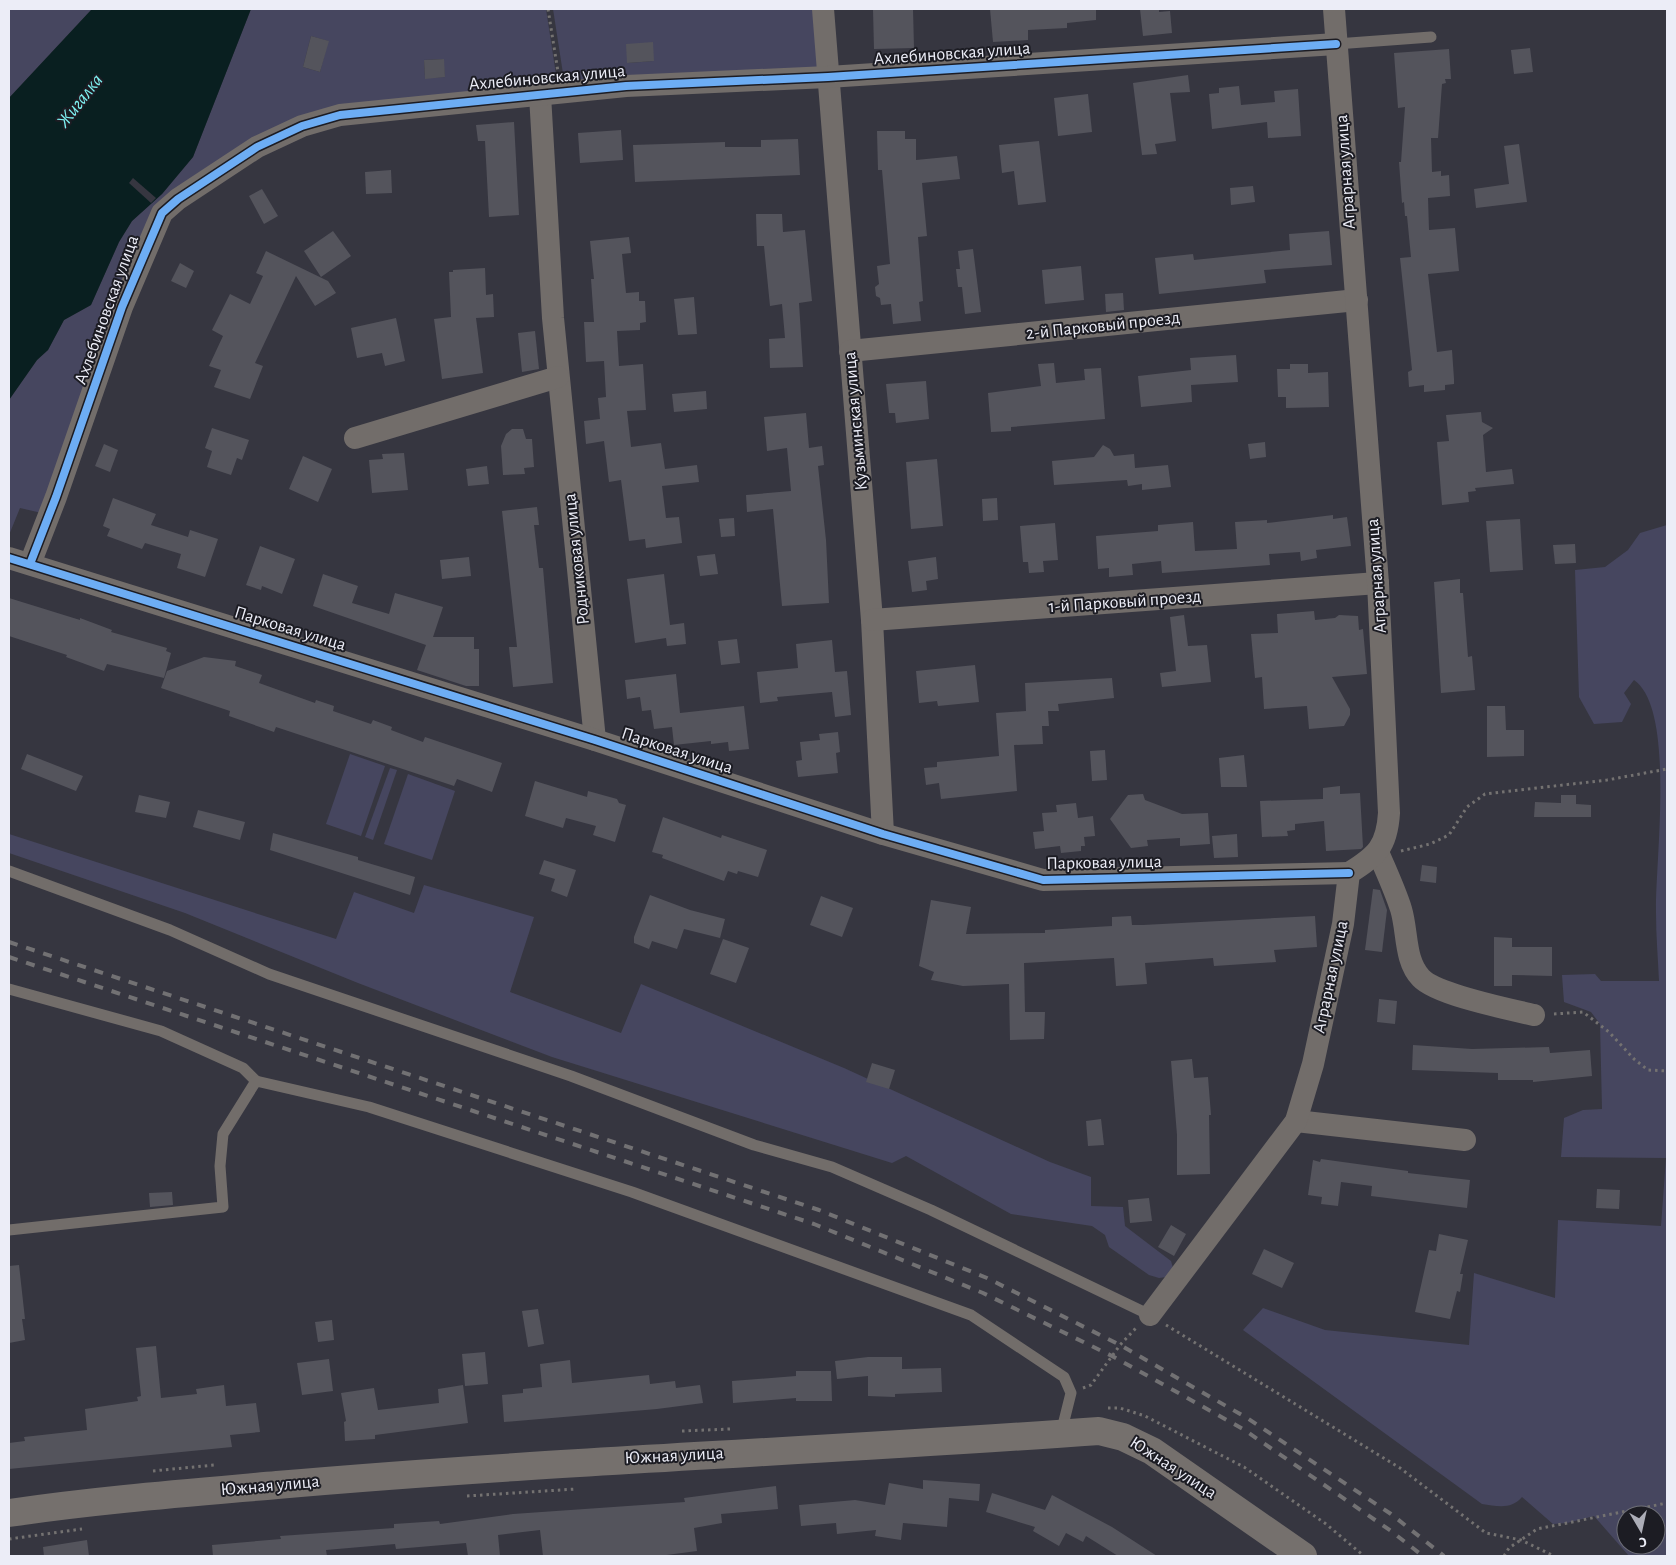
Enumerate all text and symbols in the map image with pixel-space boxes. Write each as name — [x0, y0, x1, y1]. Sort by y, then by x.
street label: Ахлебиновская улица — [873, 39, 1031, 68]
street label: Ахлебиновская улица — [468, 61, 626, 94]
water label: Жигалка — [53, 71, 107, 131]
street label: Аграрная улица — [1333, 114, 1359, 230]
street label: Ахлебиновская улица — [71, 233, 142, 387]
street label: 2-й Парковый проезд — [1025, 309, 1181, 343]
street label: Кузьминская улица — [841, 351, 871, 491]
street label: Родниковая улица — [561, 492, 593, 626]
street label: Аграрная улица — [1364, 518, 1390, 634]
street label: 1-й Парковый проезд — [1048, 588, 1202, 616]
street label: Парковая улица — [232, 603, 348, 655]
street label: Парковая улица — [619, 725, 735, 777]
street label: Парковая улица — [1046, 853, 1162, 873]
street label: Аграрная улица — [1310, 919, 1352, 1035]
street label: Южная улица — [1126, 1433, 1220, 1503]
street label: Южная улица — [624, 1444, 724, 1468]
street label: Южная улица — [220, 1473, 320, 1499]
north arrow — [1616, 1505, 1666, 1555]
text: С — [1638, 1534, 1648, 1549]

